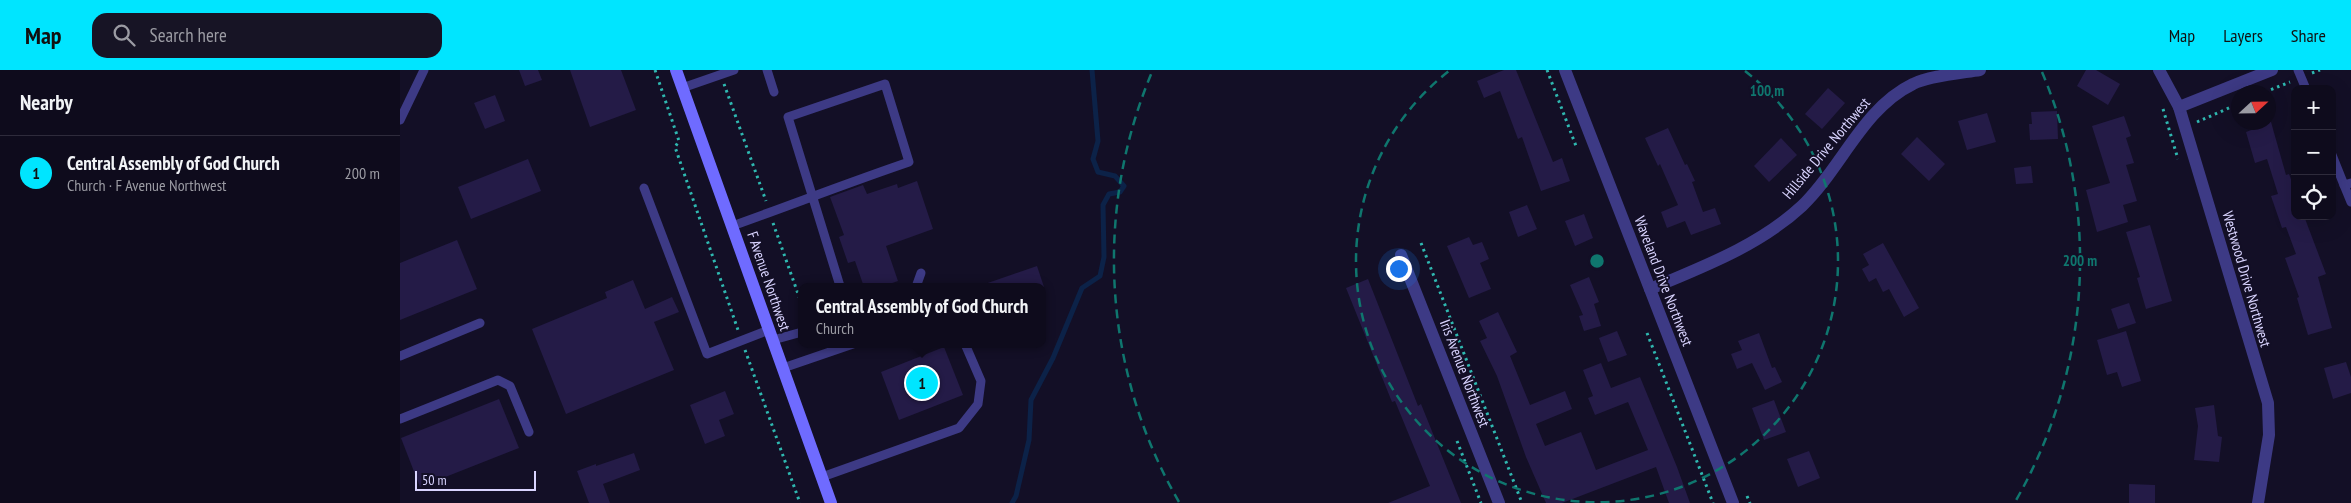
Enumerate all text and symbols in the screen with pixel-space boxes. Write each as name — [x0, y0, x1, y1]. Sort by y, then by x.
search box — [92, 13, 442, 58]
text: Map — [25, 20, 62, 51]
icon: search — [110, 21, 138, 49]
text: Search here — [150, 23, 227, 47]
text: Map — [2169, 24, 2195, 47]
text: Layers — [2223, 24, 2263, 47]
text: Share — [2291, 24, 2326, 47]
text: 100 m — [1750, 81, 1784, 100]
north arrow — [2231, 85, 2276, 130]
map controls — [2291, 85, 2336, 220]
button: + — [2291, 85, 2336, 130]
text: Nearby — [20, 89, 73, 116]
street label: Hillside Drive Northwest — [1778, 93, 1874, 203]
button: − — [2291, 130, 2336, 175]
text: Central Assembly of God Church — [67, 151, 280, 175]
text: 1 — [32, 163, 40, 183]
text: 200 m — [345, 163, 380, 183]
text: Church · F Avenue Northwest — [67, 175, 227, 195]
button: locate — [2291, 175, 2336, 220]
street label: Westwood Drive Northwest — [2218, 209, 2276, 349]
street label: Waveland Drive Northwest — [1630, 213, 1698, 349]
street label: F Avenue Northwest — [743, 229, 795, 333]
text: 200 m — [2063, 251, 2097, 270]
centre of rings — [1588, 252, 1606, 270]
your location — [1386, 256, 1412, 282]
popup — [798, 283, 1046, 348]
text: Central Assembly of God Church — [816, 294, 1028, 318]
street label: Iris Avenue Northwest — [1436, 317, 1494, 429]
text: Church — [816, 318, 854, 338]
pin: 1 — [906, 364, 938, 402]
scale bar — [415, 468, 536, 491]
text: 50 m — [422, 471, 447, 489]

